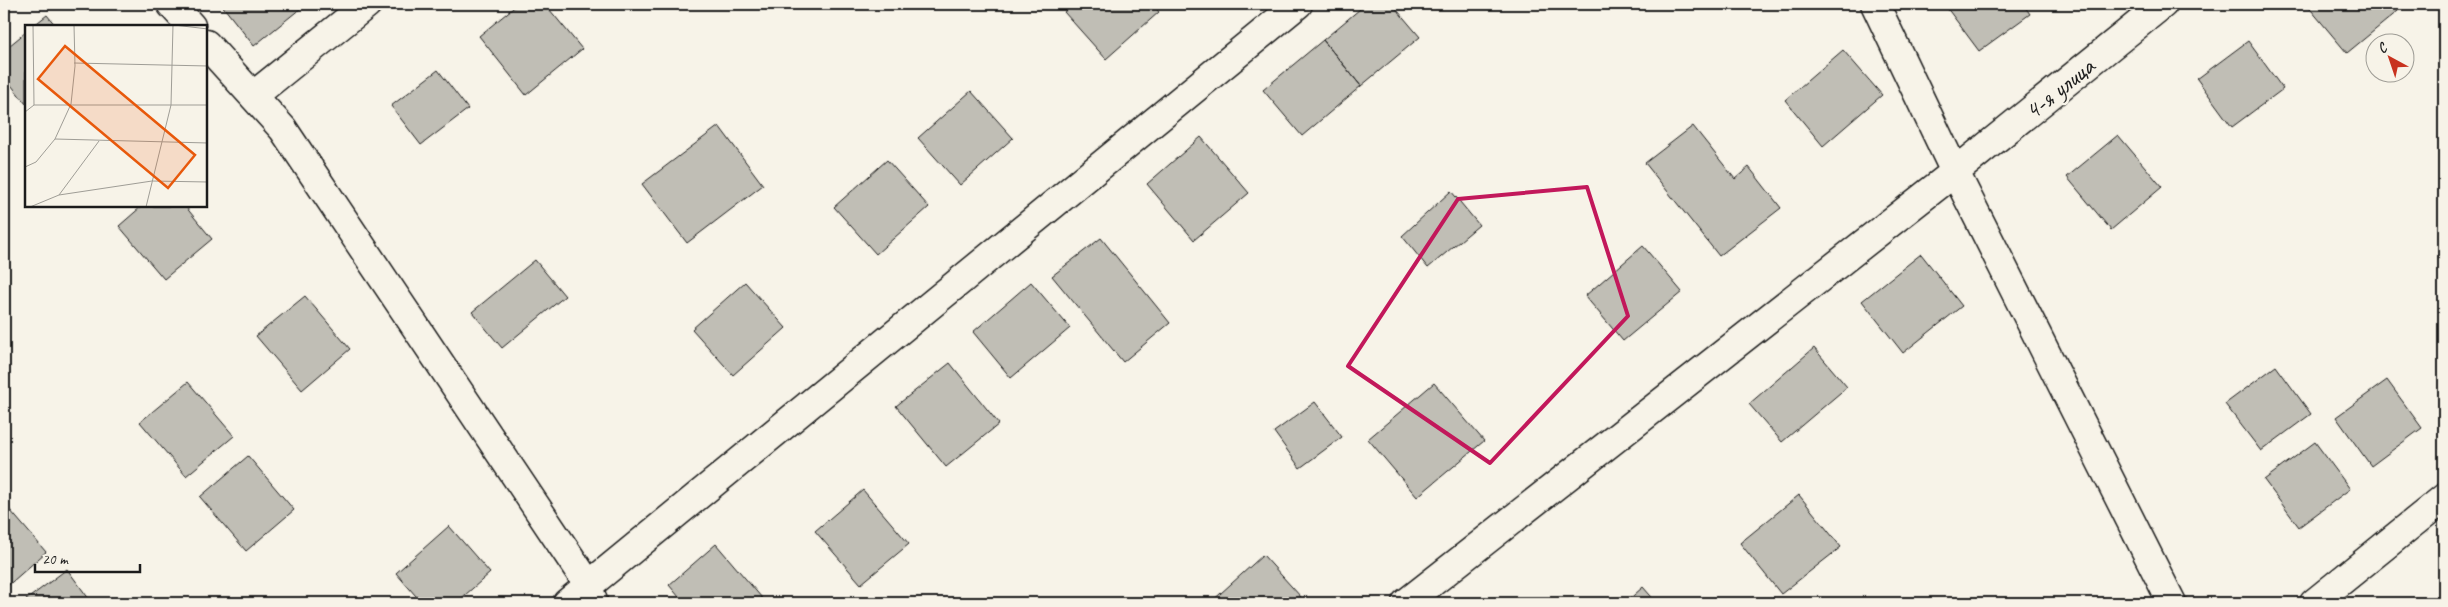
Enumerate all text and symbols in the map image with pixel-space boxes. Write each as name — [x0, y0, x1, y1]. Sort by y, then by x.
inset map — [25, 25, 208, 208]
north arrow — [2366, 32, 2416, 82]
text: С — [2374, 38, 2392, 57]
street label: 4-я улица — [2018, 49, 2103, 127]
scale bar — [35, 542, 140, 574]
text: 20 m — [42, 550, 69, 569]

